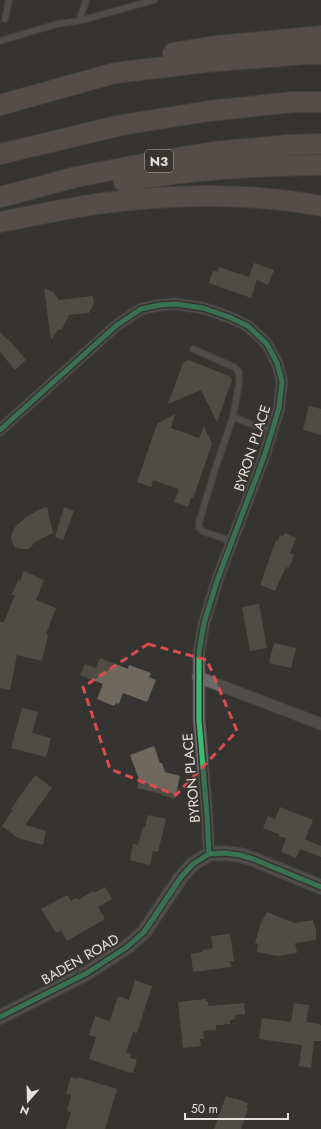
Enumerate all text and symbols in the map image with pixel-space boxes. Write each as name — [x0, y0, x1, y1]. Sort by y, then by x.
road number: N3 — [145, 150, 173, 172]
street label: BYRON PLACE — [229, 402, 275, 494]
street label: BYRON PLACE — [177, 732, 205, 824]
street label: BADEN ROAD — [38, 929, 122, 989]
north arrow — [8, 1081, 48, 1121]
scale bar — [185, 1095, 288, 1121]
text: 50 m — [191, 1100, 218, 1118]
text: N — [18, 1101, 31, 1119]

